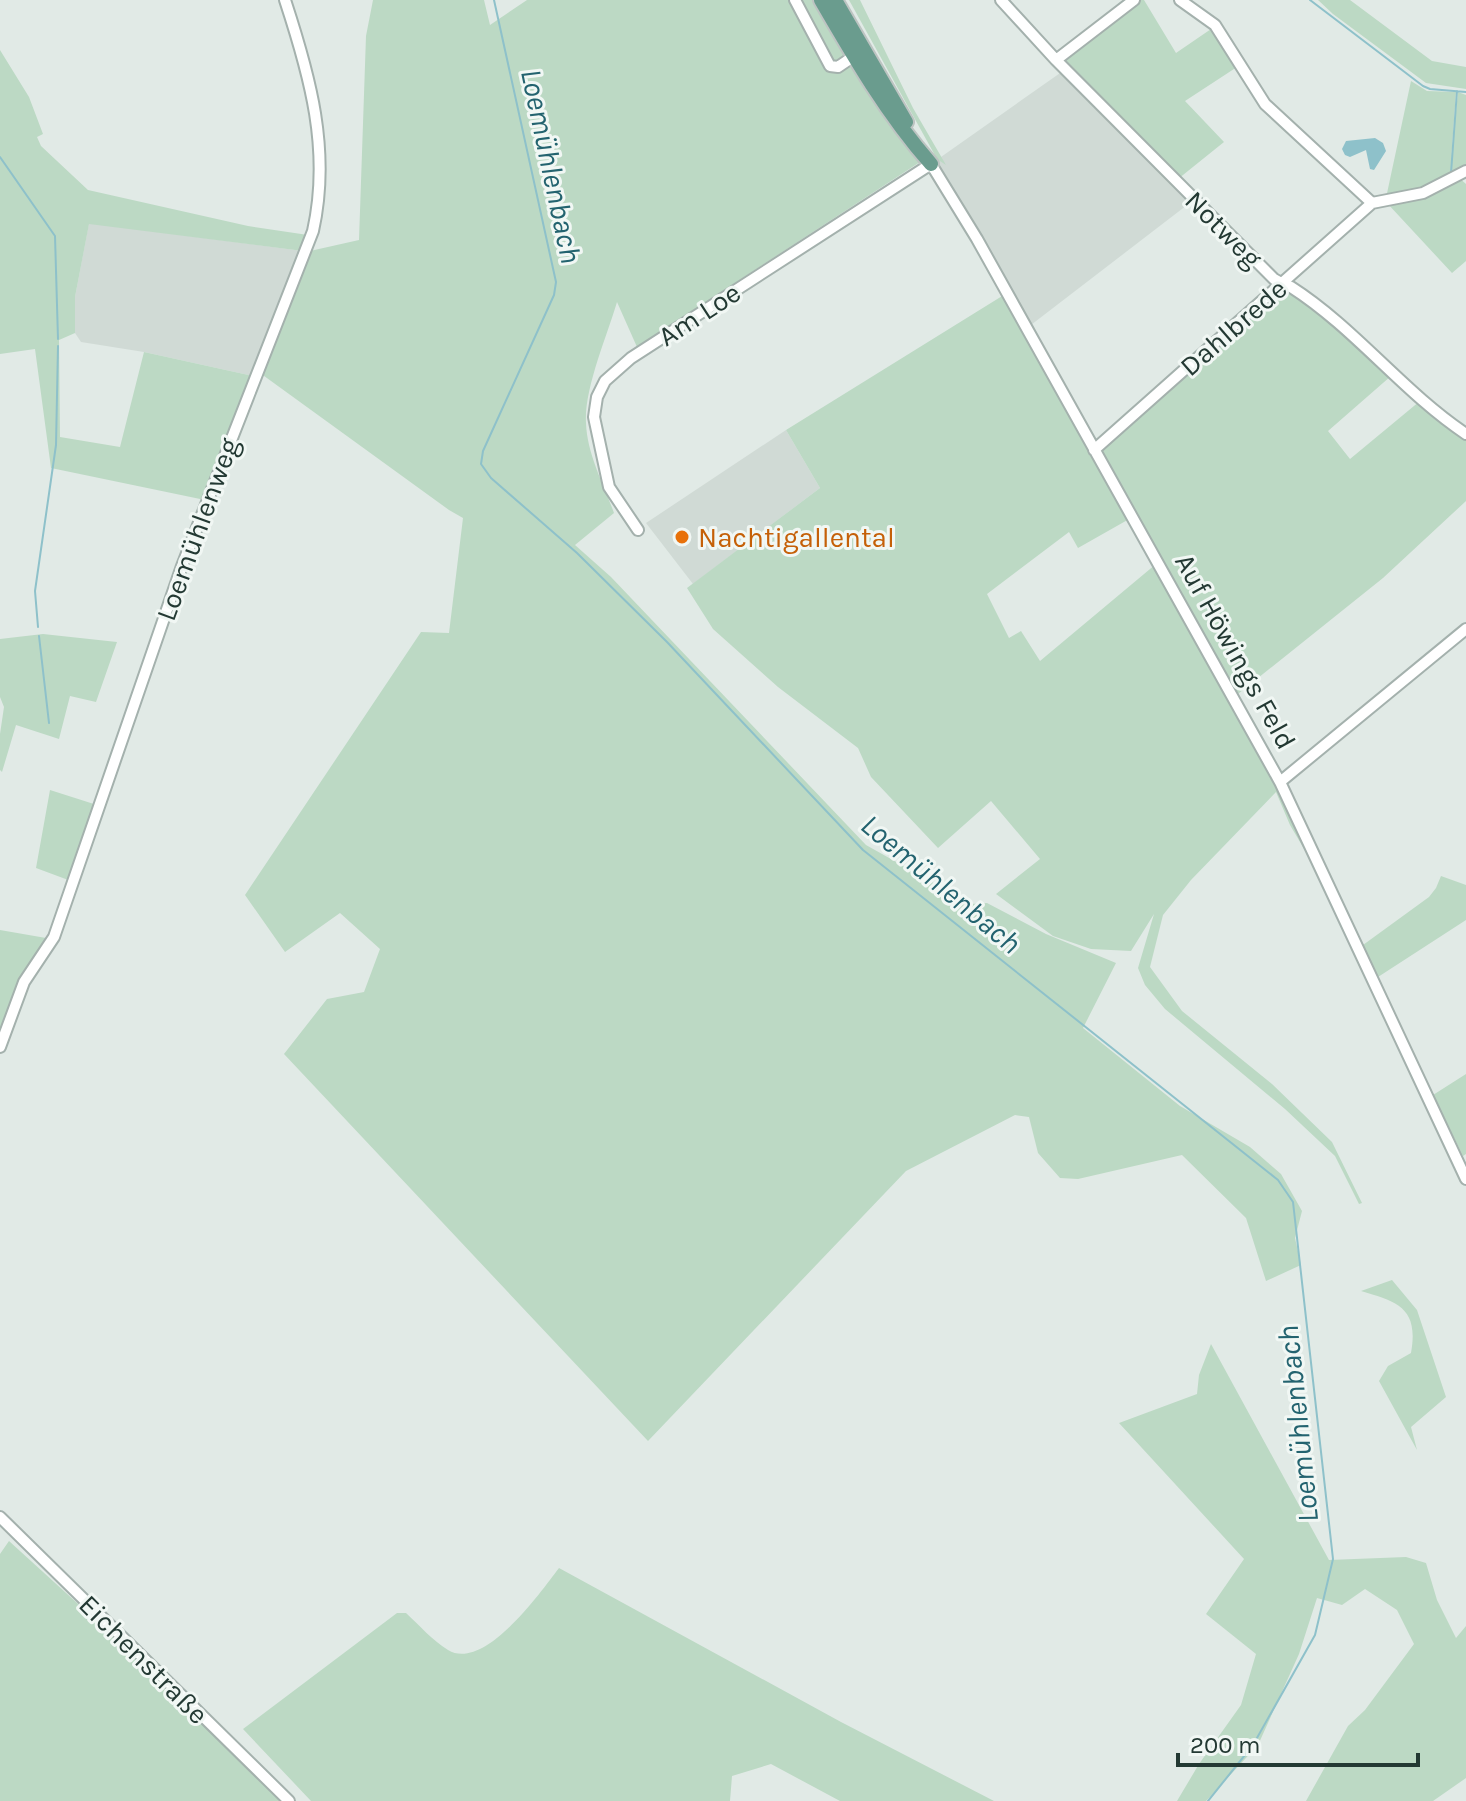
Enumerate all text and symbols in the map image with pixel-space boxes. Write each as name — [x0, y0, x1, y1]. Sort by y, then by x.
water label: Loemühlenbach — [513, 65, 589, 267]
street label: Notweg — [1178, 184, 1269, 275]
street label: Dahlbrede — [1173, 272, 1293, 383]
street label: Am Loe — [652, 276, 747, 353]
street label: Loemühlenweg — [149, 433, 246, 625]
place label: Nachtigallental — [698, 521, 895, 554]
marker: Nachtigallental — [673, 528, 691, 546]
street label: Auf Höwings Feld — [1168, 548, 1303, 755]
water label: Loemühlenbach — [854, 807, 1028, 961]
water label: Loemühlenbach — [1270, 1324, 1326, 1524]
street label: Eichenstraße — [72, 1588, 215, 1731]
scale bar — [1178, 1717, 1418, 1767]
text: 200 m — [1190, 1731, 1261, 1759]

